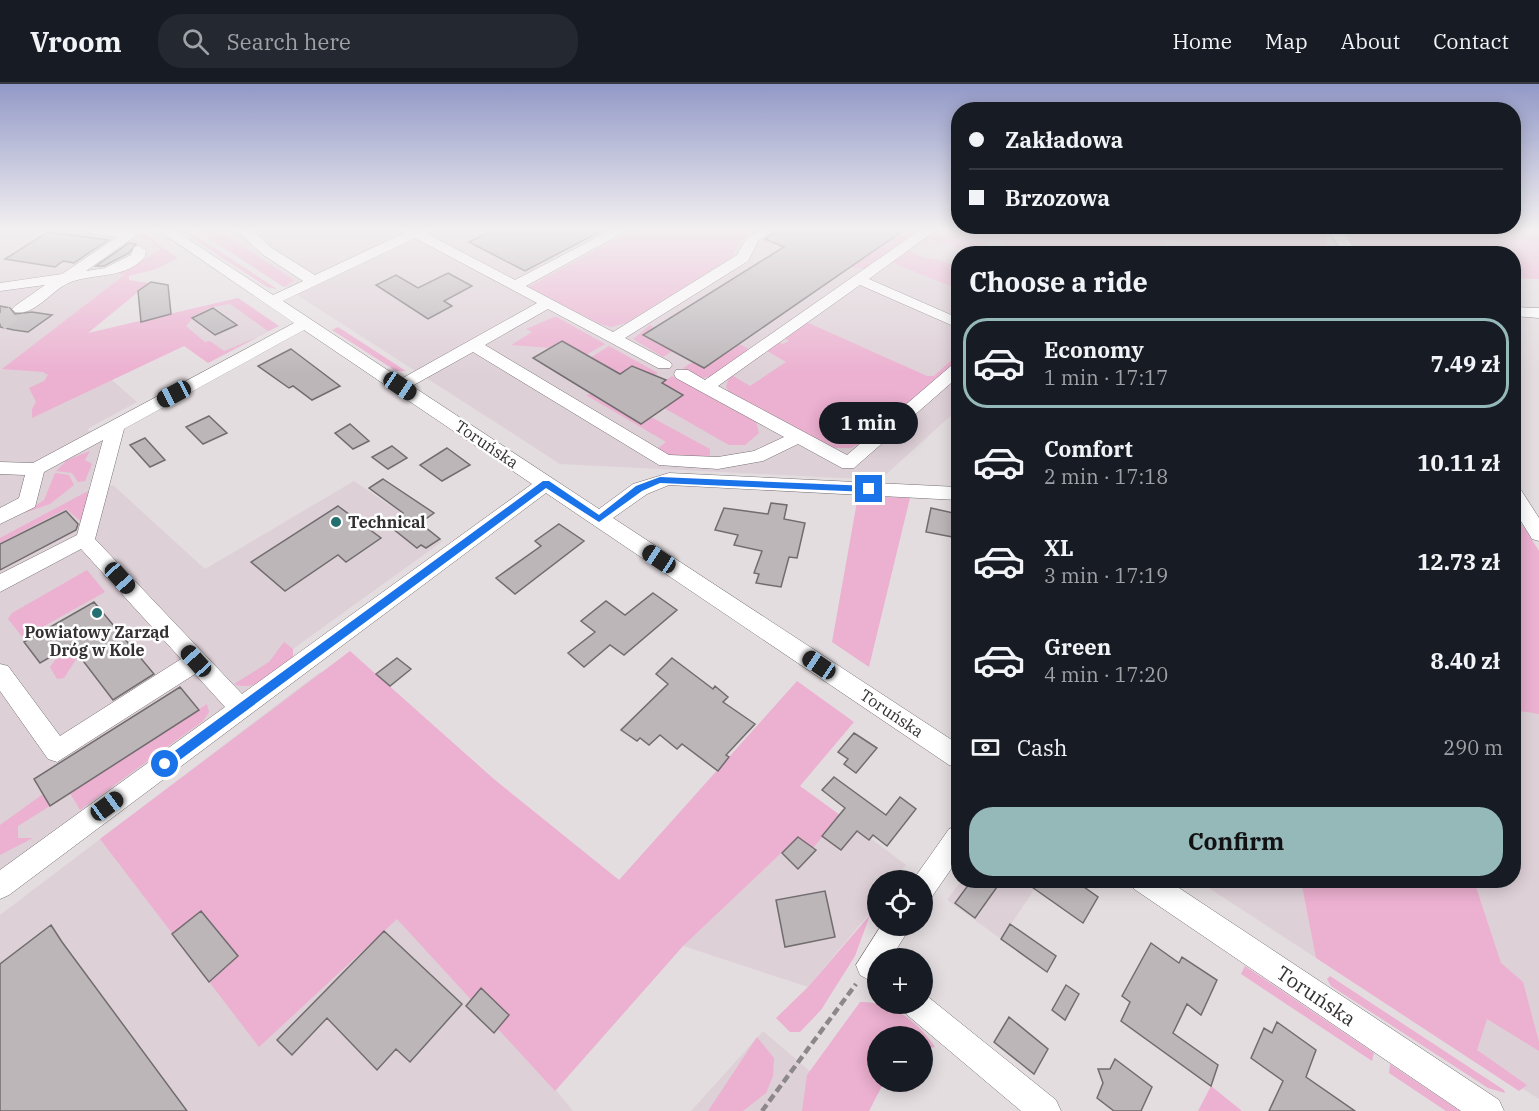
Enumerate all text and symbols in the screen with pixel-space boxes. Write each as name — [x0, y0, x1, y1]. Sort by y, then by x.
search box — [158, 14, 578, 68]
text: Vroom — [30, 23, 122, 60]
icon: search — [179, 25, 212, 58]
text: Search here — [227, 27, 351, 56]
text: Home — [1172, 27, 1232, 55]
text: Map — [1265, 27, 1308, 55]
text: About — [1341, 27, 1400, 55]
text: Contact — [1433, 27, 1509, 55]
text: Zakładowa — [1005, 125, 1123, 154]
text: Brzozowa — [1005, 183, 1110, 212]
text: Choose a ride — [969, 264, 1148, 299]
text: Economy — [1044, 335, 1144, 364]
icon: car — [972, 336, 1026, 390]
text: 7.49 zł — [1430, 349, 1500, 378]
text: 1 min · 17:17 — [1044, 364, 1168, 391]
car — [380, 368, 420, 404]
car — [154, 378, 194, 410]
callout: 1 min — [820, 402, 918, 444]
text: 1 min — [841, 409, 897, 436]
street label: Toruńska — [451, 416, 523, 473]
text: Comfort — [1044, 434, 1133, 463]
icon: car — [972, 435, 1026, 489]
text: 10.11 zł — [1417, 448, 1500, 477]
text: 2 min · 17:18 — [1044, 463, 1168, 490]
route end — [855, 475, 882, 502]
place label: Technical — [348, 512, 426, 532]
marker: Technical — [329, 515, 343, 529]
text: XL — [1044, 533, 1074, 562]
icon: car — [972, 534, 1026, 588]
car — [639, 542, 679, 576]
text: 12.73 zł — [1417, 547, 1500, 576]
car — [101, 559, 139, 597]
text: 3 min · 17:19 — [1044, 562, 1168, 589]
marker: Powiatowy Zarząd Dróg w Kole — [90, 606, 104, 620]
place label: Powiatowy Zarząd Dróg w Kole — [25, 622, 169, 660]
text: Green — [1044, 632, 1111, 661]
icon: car — [972, 633, 1026, 687]
car — [177, 642, 215, 680]
text: 8.40 zł — [1430, 646, 1500, 675]
car — [799, 647, 839, 683]
text: 4 min · 17:20 — [1044, 661, 1168, 688]
street label: Toruńska — [856, 685, 928, 742]
icon: cash — [969, 731, 1002, 764]
text: Cash — [1017, 733, 1068, 762]
text: 290 m — [1443, 734, 1503, 761]
route start — [151, 750, 178, 777]
car — [87, 788, 127, 824]
button: Confirm — [969, 807, 1503, 876]
map controls — [867, 870, 933, 1092]
button: locate — [867, 870, 933, 936]
button: + — [867, 948, 933, 1014]
street label: Toruńska — [1271, 959, 1361, 1032]
button: − — [867, 1026, 933, 1092]

